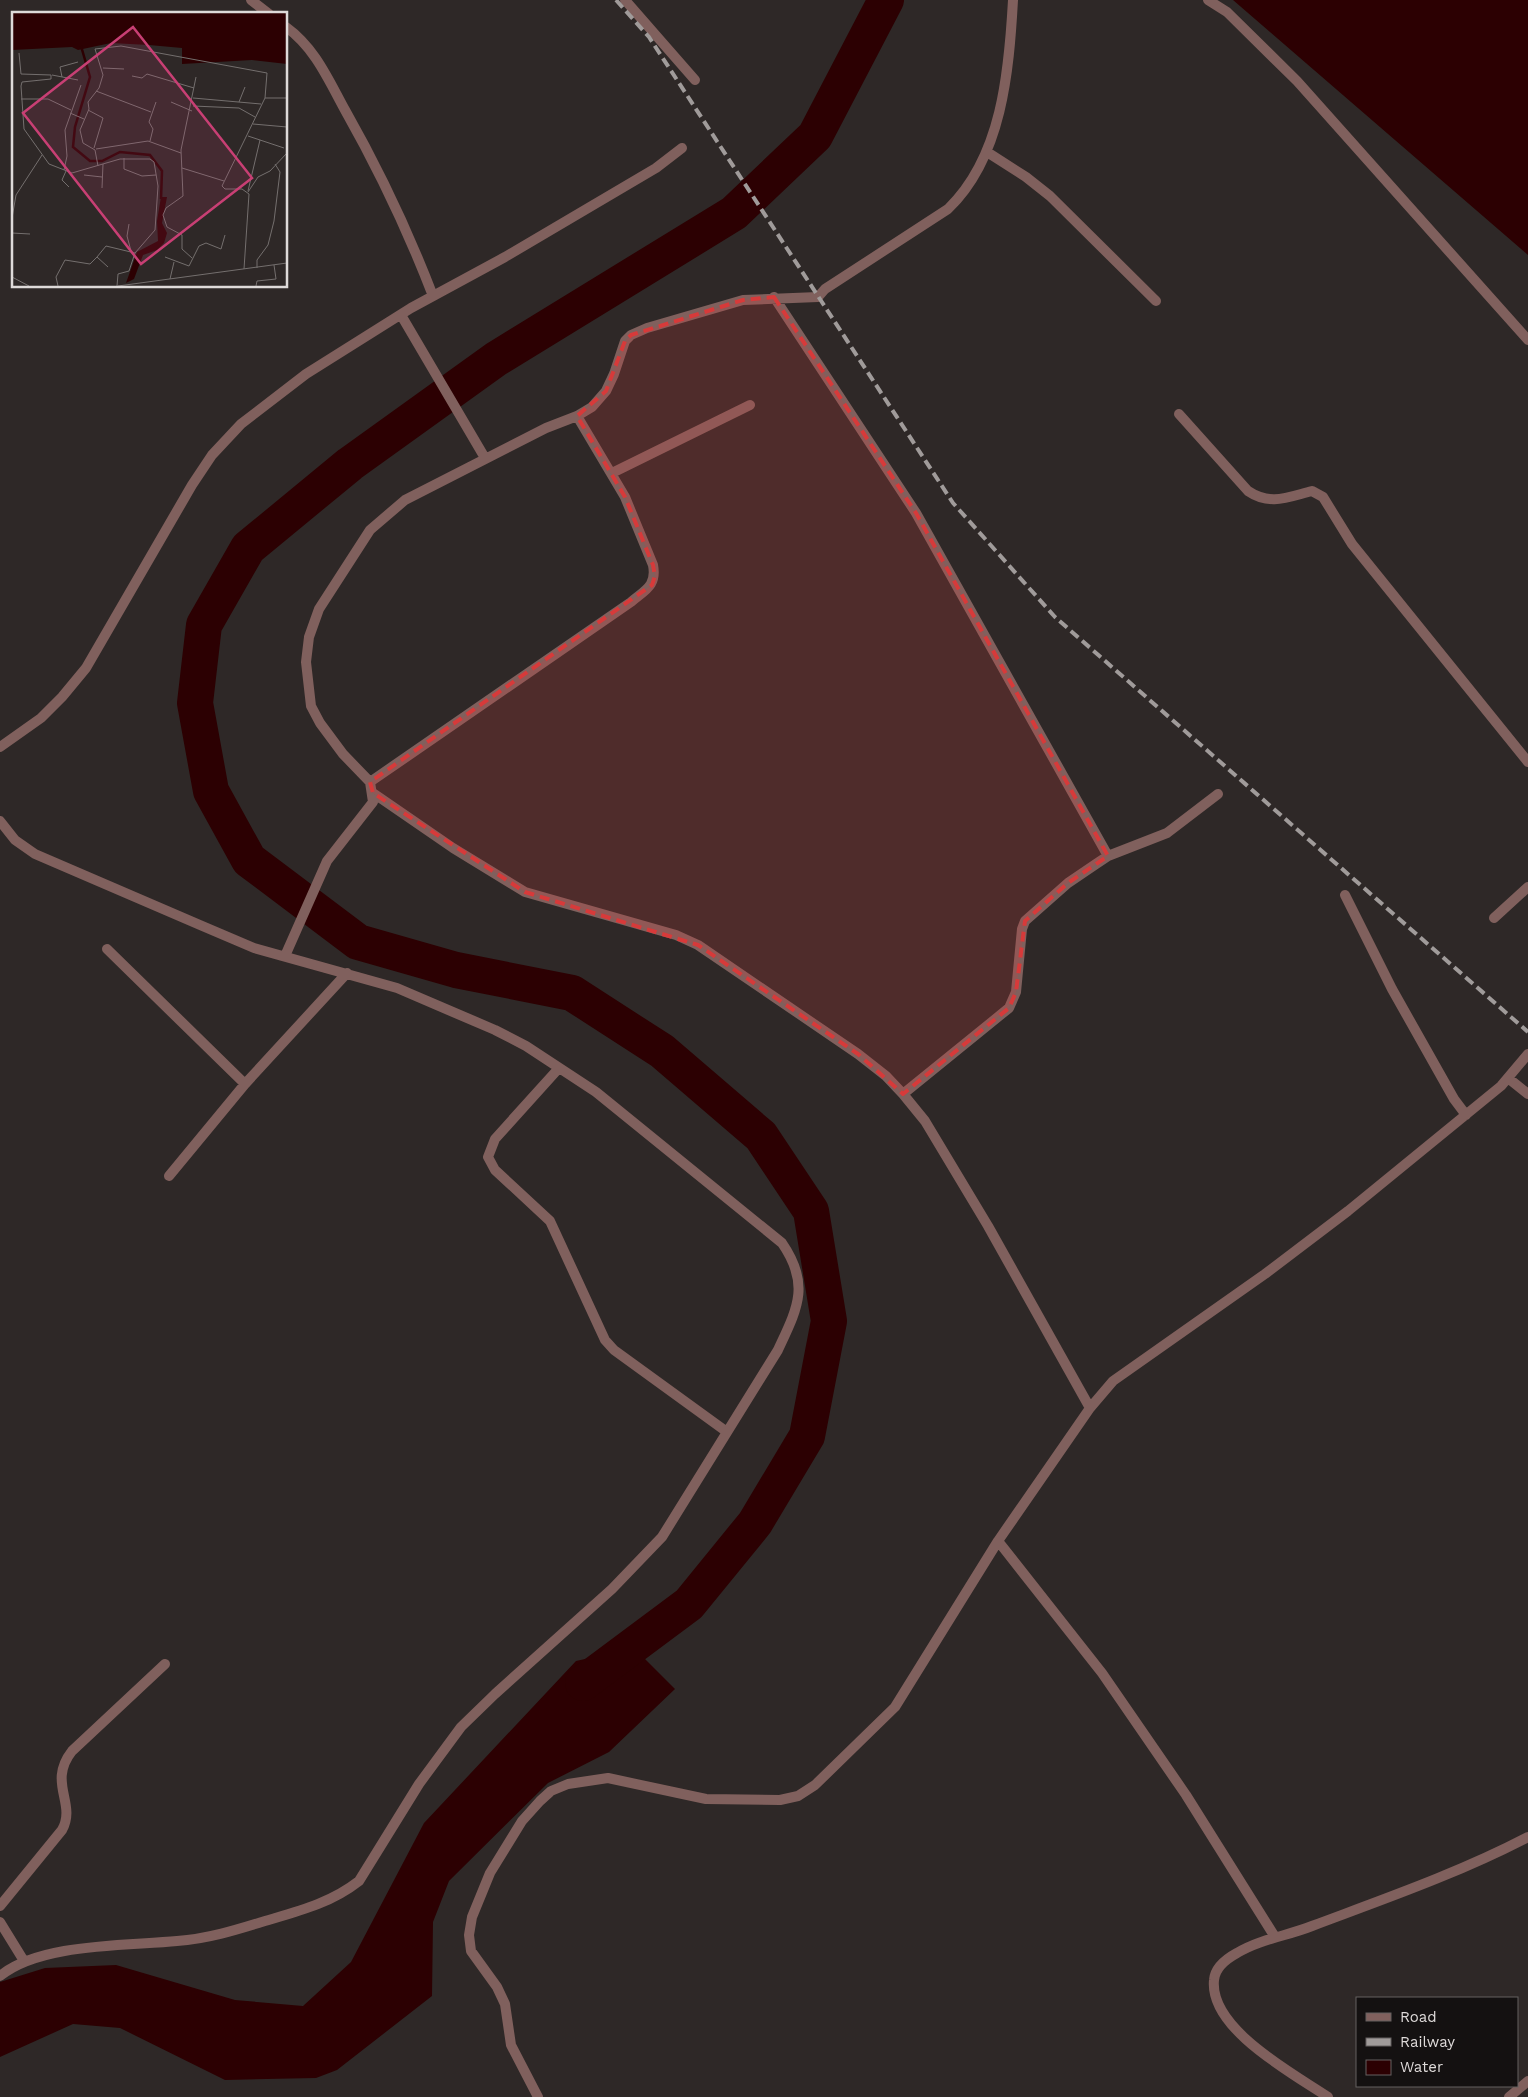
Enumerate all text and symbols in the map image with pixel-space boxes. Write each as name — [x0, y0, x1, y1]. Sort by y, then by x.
inset map — [12, 12, 288, 288]
legend — [1356, 1997, 1518, 2087]
text: Road — [1400, 2008, 1437, 2026]
text: Railway — [1400, 2033, 1455, 2051]
text: Water — [1400, 2058, 1443, 2076]

